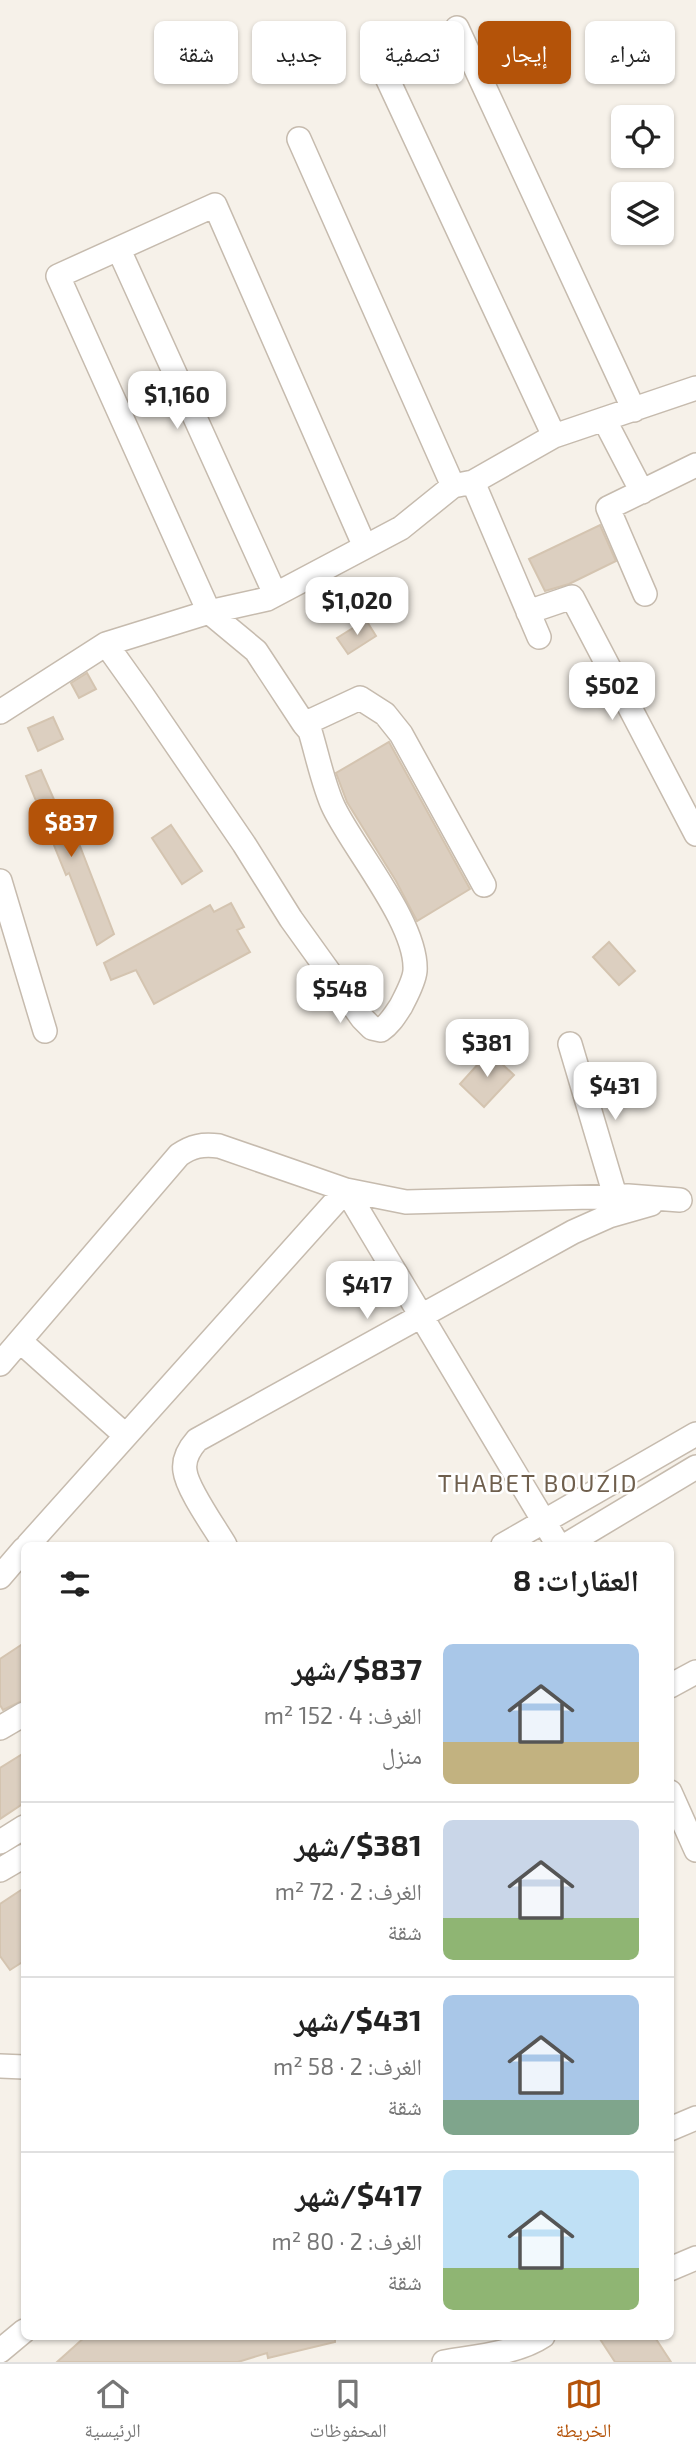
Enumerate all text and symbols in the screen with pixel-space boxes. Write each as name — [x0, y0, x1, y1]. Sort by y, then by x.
chip: شقة — [154, 21, 238, 84]
chip: جديد — [252, 21, 346, 84]
chip: تصفية — [360, 21, 464, 84]
chip: إيجار — [478, 21, 571, 84]
chip: شراء — [585, 21, 675, 84]
map controls — [611, 105, 674, 245]
button: locate — [611, 105, 674, 168]
button: layers — [611, 182, 674, 245]
pin: $1,160 — [120, 372, 234, 431]
text: $1,160 — [144, 380, 210, 408]
pin: $1,020 — [300, 578, 414, 637]
text: $1,020 — [321, 586, 393, 614]
pin: $502 — [571, 662, 653, 722]
text: $502 — [585, 671, 639, 699]
pin: $837 — [30, 800, 112, 859]
text: $837 — [45, 808, 97, 836]
pin: $548 — [299, 965, 381, 1025]
text: $548 — [312, 974, 368, 1002]
pin: $381 — [446, 1020, 528, 1079]
text: $381 — [462, 1028, 512, 1056]
pin: $431 — [574, 1062, 656, 1122]
text: $431 — [590, 1071, 640, 1099]
pin: $417 — [326, 1262, 408, 1321]
text: $417 — [342, 1270, 392, 1298]
district label: THABET BOUZID — [438, 1468, 638, 1497]
text: العقارات: 8 — [513, 1561, 639, 1597]
icon: filters — [56, 1565, 94, 1603]
text: $837/شهر — [292, 1650, 422, 1686]
icon: home — [499, 1672, 583, 1756]
text: الغرف: 4 · 152 m² — [264, 1701, 422, 1729]
text: منزل — [382, 1741, 422, 1769]
text: $381/شهر — [295, 1826, 422, 1862]
icon: home — [499, 1848, 583, 1932]
text: الغرف: 2 · 72 m² — [275, 1877, 422, 1905]
text: شقة — [388, 1917, 422, 1945]
text: $431/شهر — [294, 2001, 422, 2037]
icon: home — [499, 2023, 583, 2107]
text: الغرف: 2 · 58 m² — [273, 2052, 422, 2080]
text: شقة — [388, 2092, 422, 2120]
text: $417/شهر — [295, 2176, 422, 2212]
icon: home — [499, 2198, 583, 2282]
text: الغرف: 2 · 80 m² — [271, 2227, 422, 2255]
text: شقة — [388, 2267, 422, 2295]
tab: الرئيسية — [84, 2375, 141, 2449]
tab: المحفوظات — [310, 2375, 387, 2449]
tab: الخريطة — [556, 2375, 612, 2449]

